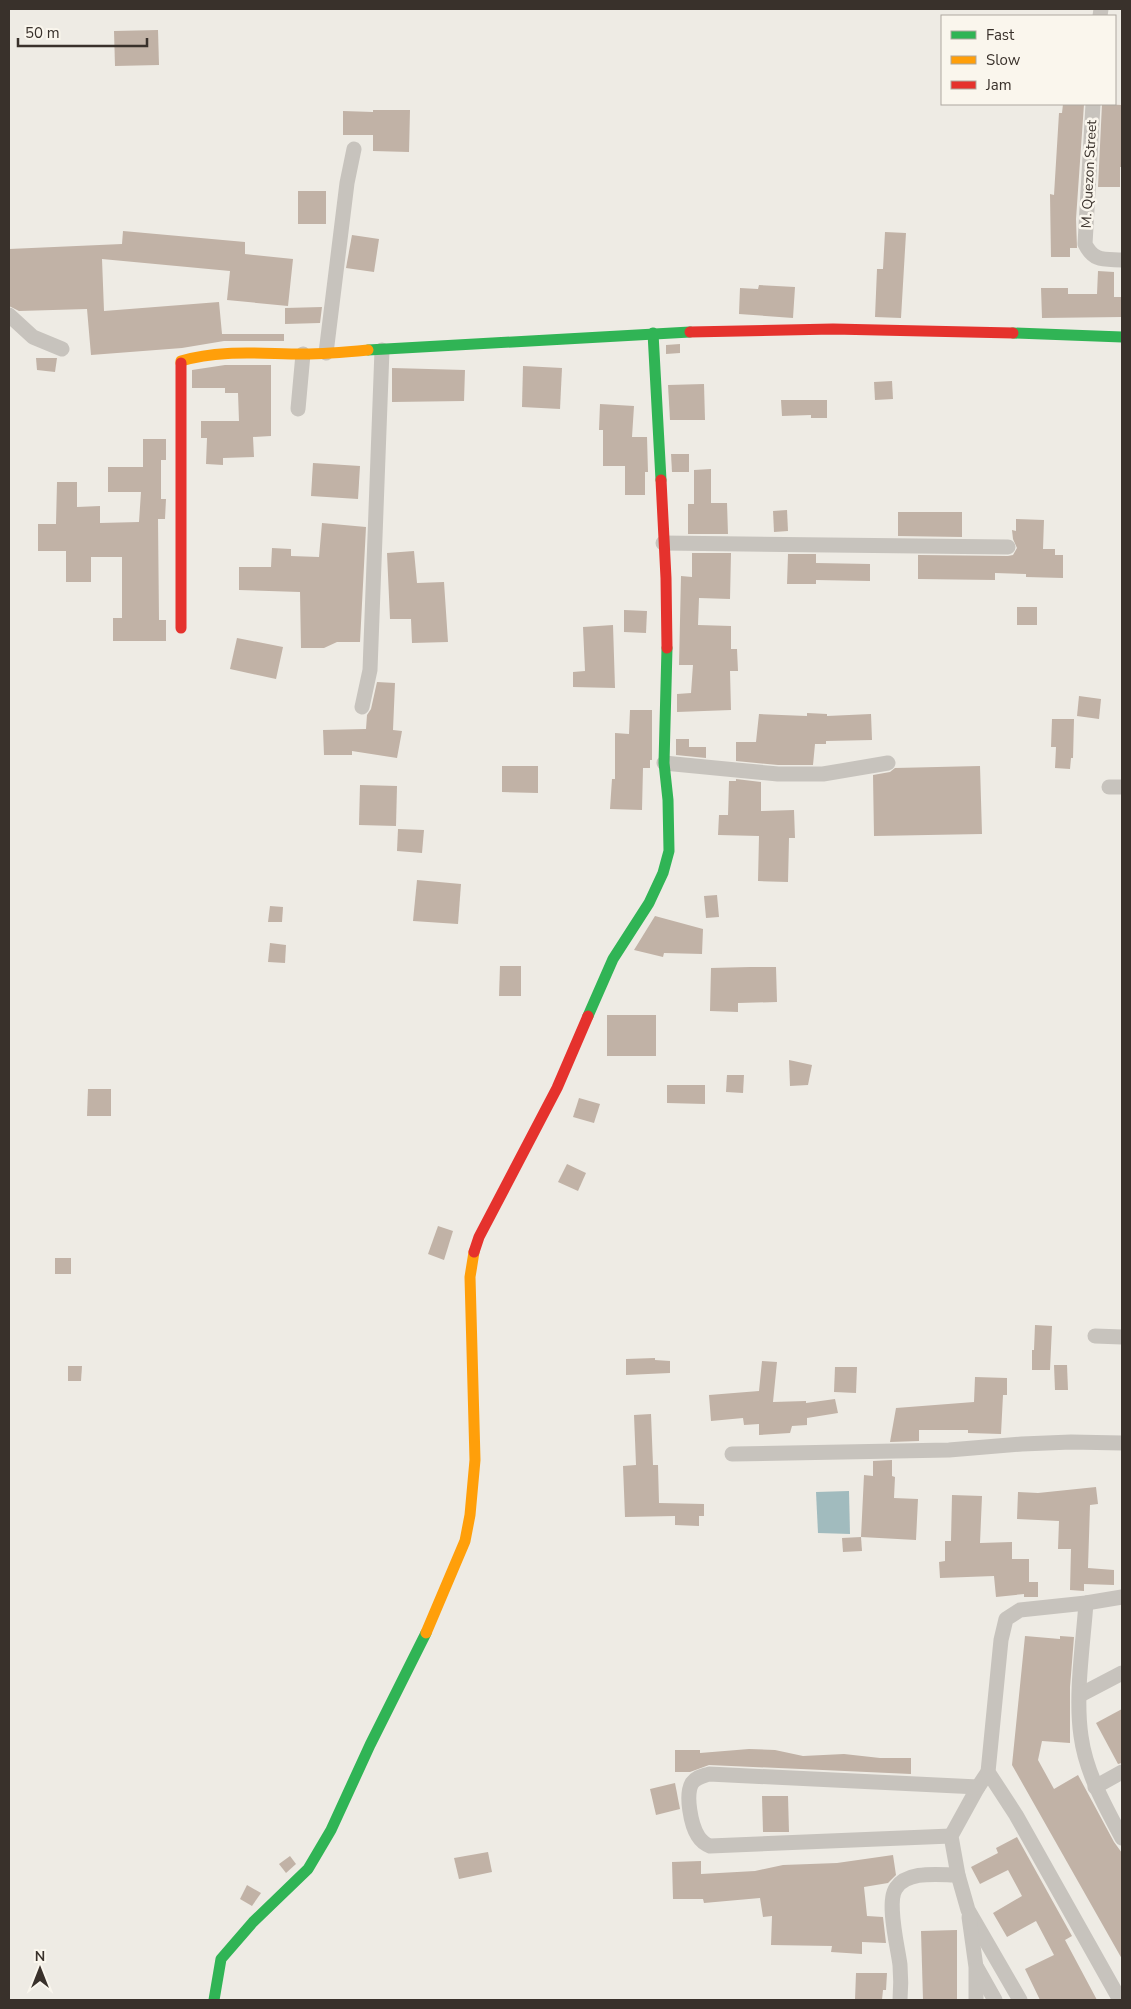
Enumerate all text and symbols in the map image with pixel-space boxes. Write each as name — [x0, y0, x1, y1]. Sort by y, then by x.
scale bar — [18, 15, 146, 47]
legend — [941, 15, 1116, 105]
text: 50 m — [25, 23, 60, 43]
text: Fast — [986, 25, 1015, 45]
text: Slow — [986, 50, 1021, 70]
text: Jam — [985, 75, 1012, 95]
street label: M. Quezon Street — [1077, 119, 1101, 229]
north arrow — [15, 1944, 65, 1994]
text: N — [35, 1947, 45, 1966]

